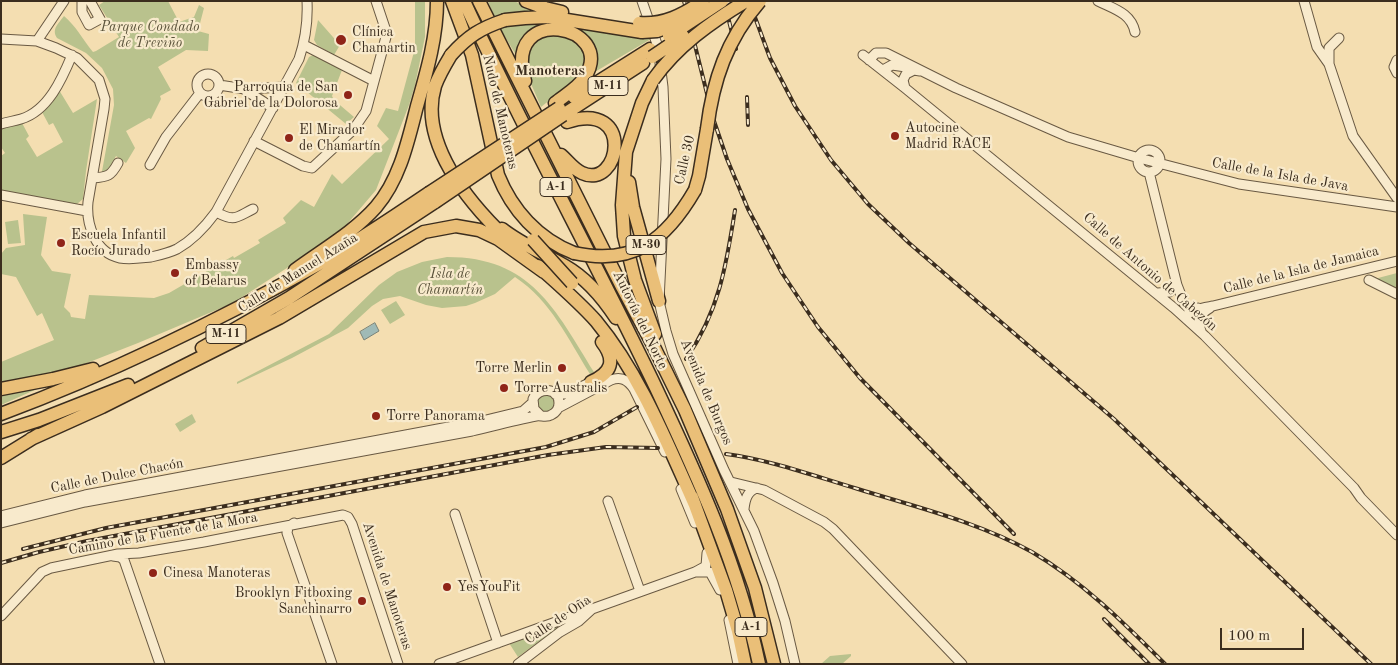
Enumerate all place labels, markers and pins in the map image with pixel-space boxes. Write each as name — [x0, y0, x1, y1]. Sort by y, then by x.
place label: Clínica Chamartin — [352, 24, 416, 56]
marker: Clínica Chamartin — [334, 33, 348, 47]
place label: Parroquia de San Gabriel de la Dolorosa — [204, 79, 338, 111]
marker: Parroquia de San Gabriel de la Dolorosa — [342, 89, 354, 101]
place label: Autocine Madrid RACE — [905, 120, 991, 152]
place label: El Mirador de Chamartín — [299, 122, 381, 154]
marker: Autocine Madrid RACE — [889, 130, 901, 142]
marker: El Mirador de Chamartín — [283, 132, 295, 144]
place label: Escuela Infantil Rocío Jurado — [71, 227, 166, 260]
marker: Escuela Infantil Rocío Jurado — [55, 237, 67, 249]
place label: Embassy of Belarus — [185, 257, 247, 290]
marker: Embassy of Belarus — [169, 267, 181, 279]
place label: Torre Merlin — [475, 360, 552, 376]
marker: Torre Merlin — [556, 362, 568, 374]
place label: Torre Australis — [514, 380, 607, 396]
marker: Torre Australis — [498, 382, 510, 394]
place label: Torre Panorama — [386, 408, 485, 424]
marker: Torre Panorama — [370, 410, 382, 422]
place label: Cinesa Manoteras — [163, 565, 270, 581]
marker: Cinesa Manoteras — [147, 567, 159, 579]
place label: YesYouFit — [457, 579, 520, 595]
marker: YesYouFit — [441, 581, 453, 593]
place label: Brooklyn Fitboxing Sanchinarro — [235, 585, 352, 618]
marker: Brooklyn Fitboxing Sanchinarro — [356, 595, 368, 607]

